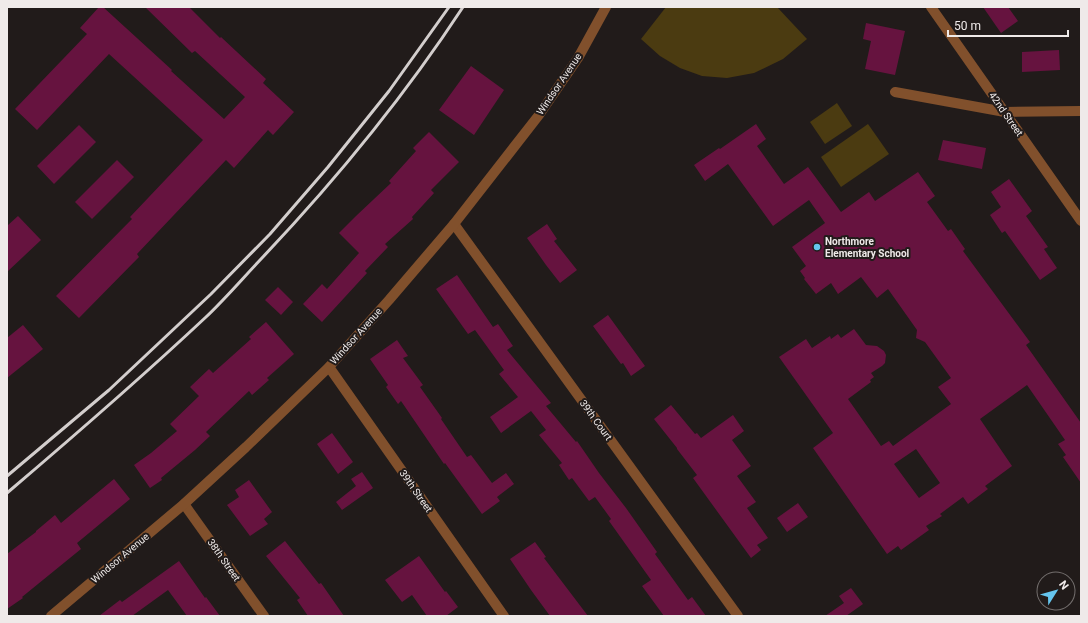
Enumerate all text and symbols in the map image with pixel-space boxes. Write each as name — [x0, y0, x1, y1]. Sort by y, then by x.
scale bar — [948, 12, 1068, 38]
text: 50 m — [954, 19, 981, 33]
street label: Windsor Avenue — [534, 51, 584, 117]
street label: 42nd Street — [987, 90, 1025, 138]
place label: Northmore Elementary School — [825, 236, 910, 259]
marker: Northmore Elementary School — [812, 242, 822, 252]
street label: Windsor Avenue — [328, 306, 384, 366]
street label: 39th Court — [578, 398, 614, 442]
street label: 39th Street — [397, 468, 435, 514]
street label: Windsor Avenue — [89, 531, 151, 585]
street label: 38th Street — [205, 537, 243, 583]
north arrow — [1036, 571, 1076, 611]
text: N — [1056, 578, 1071, 592]

